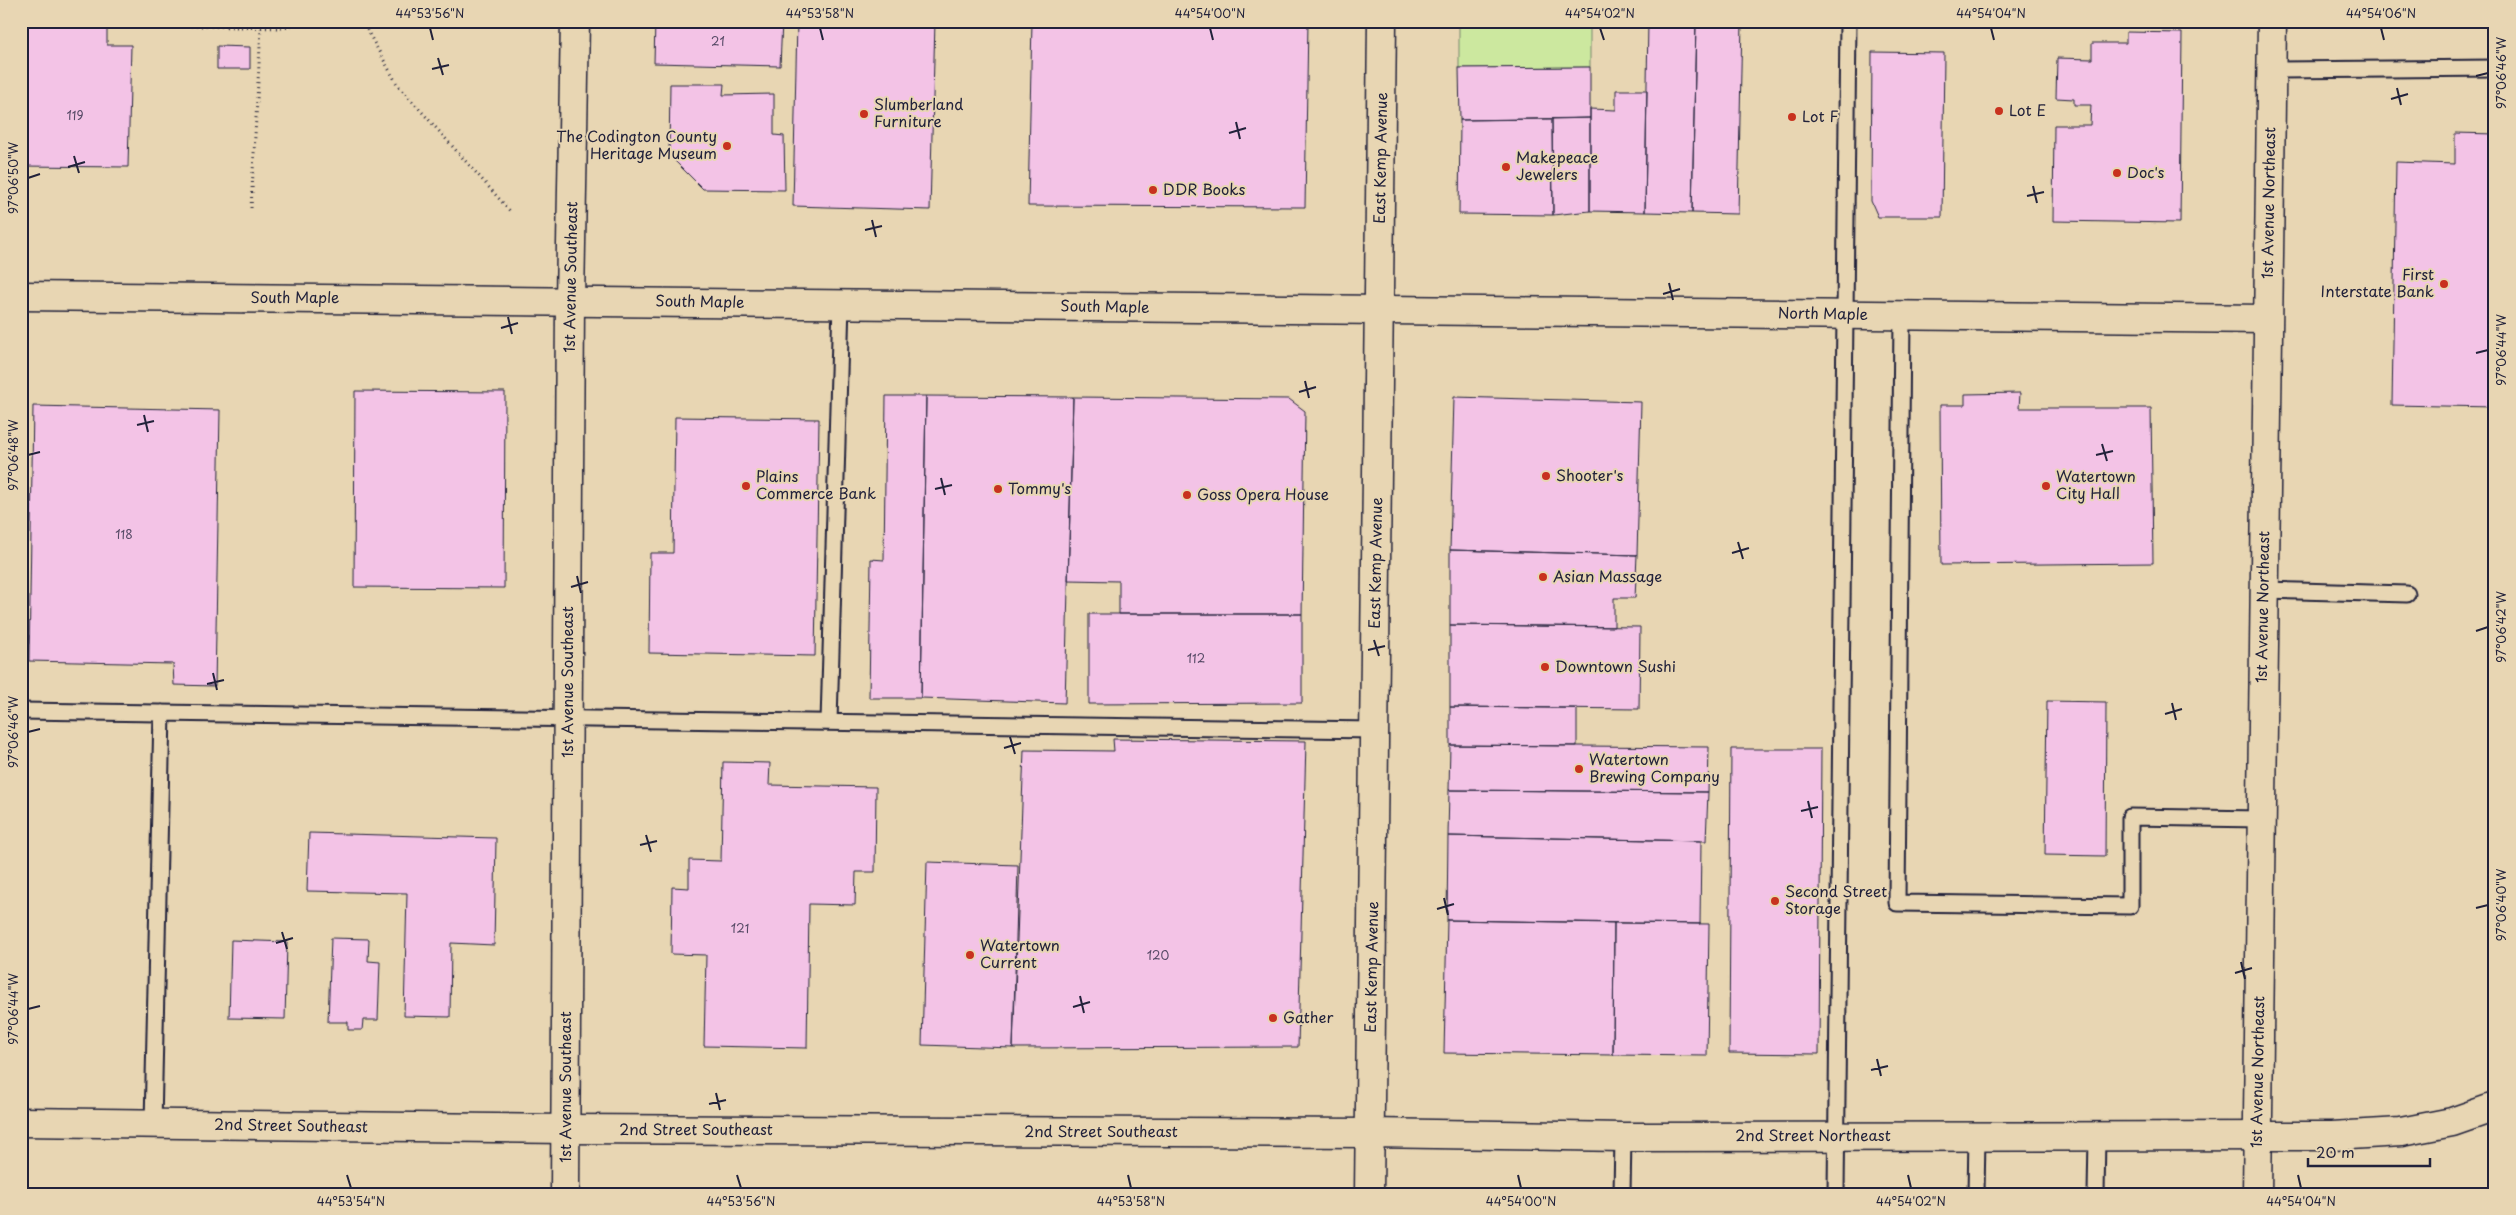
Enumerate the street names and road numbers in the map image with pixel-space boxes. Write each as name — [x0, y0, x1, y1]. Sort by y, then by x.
street label: East Kemp Avenue — [1367, 92, 1392, 224]
street label: 1st Avenue Northeast — [2255, 127, 2280, 279]
street label: 1st Avenue Southeast — [557, 201, 582, 353]
street label: South Maple — [250, 285, 340, 308]
street label: South Maple — [655, 288, 745, 313]
street label: South Maple — [1060, 293, 1150, 318]
street label: North Maple — [1778, 300, 1868, 325]
street label: East Kemp Avenue — [1362, 497, 1387, 629]
street label: 1st Avenue Northeast — [2249, 531, 2274, 683]
street label: 1st Avenue Southeast — [555, 606, 578, 758]
street label: East Kemp Avenue — [1358, 901, 1383, 1033]
street label: 1st Avenue Northeast — [2244, 996, 2269, 1148]
street label: 1st Avenue Southeast — [553, 1011, 576, 1163]
street label: 2nd Street Southeast — [214, 1112, 368, 1137]
street label: 2nd Street Southeast — [619, 1117, 773, 1140]
street label: 2nd Street Southeast — [1024, 1119, 1178, 1142]
street label: 2nd Street Northeast — [1735, 1123, 1891, 1146]

